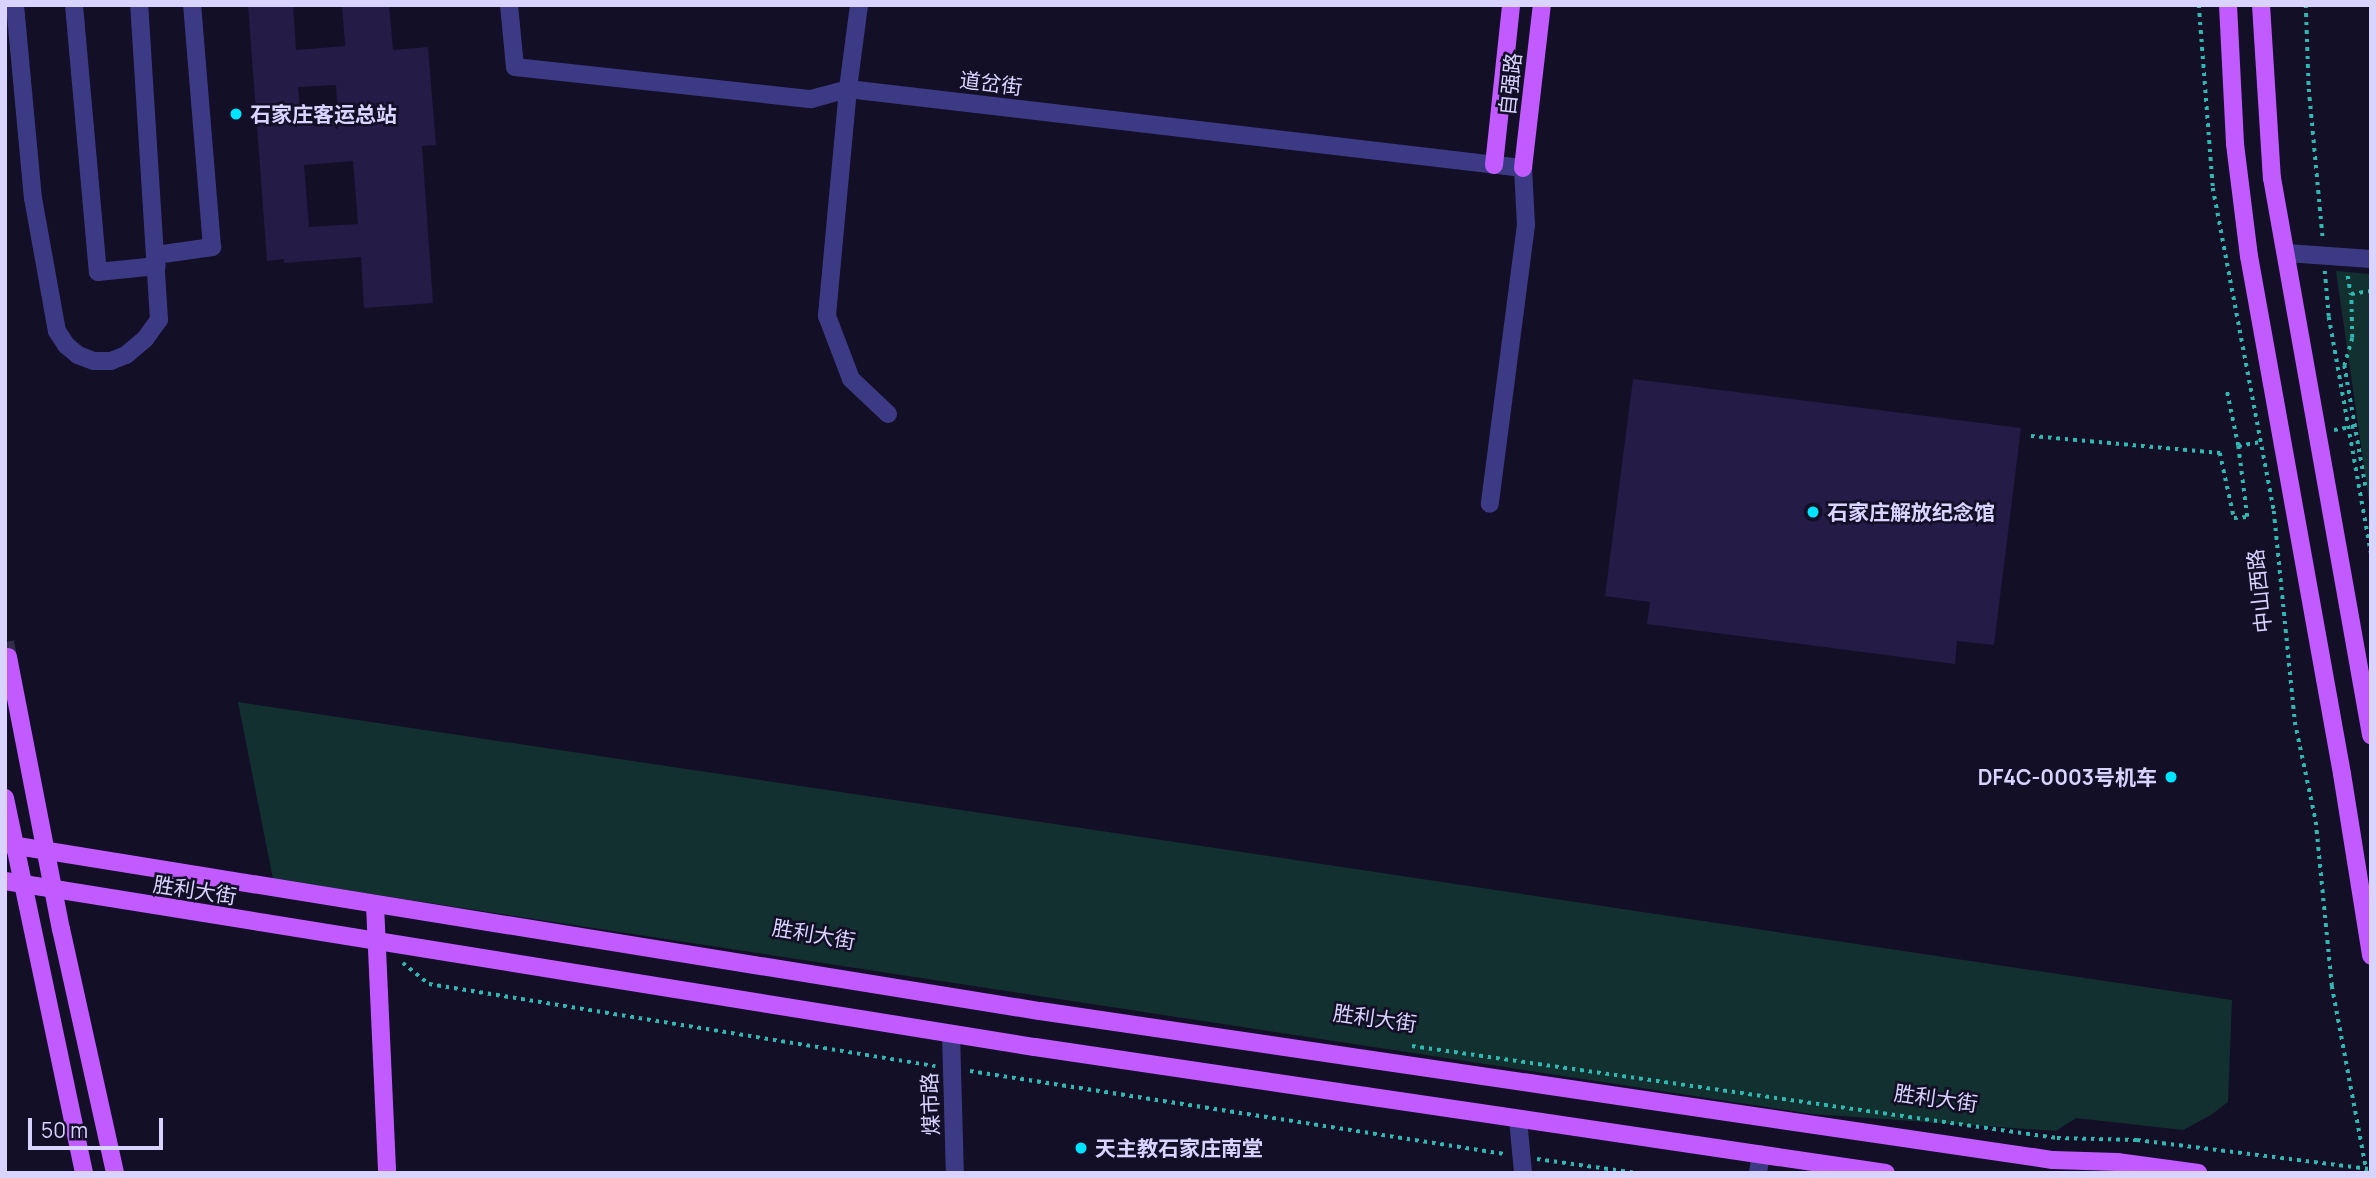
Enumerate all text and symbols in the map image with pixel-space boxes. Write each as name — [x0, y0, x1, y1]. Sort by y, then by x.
street label: 自强路 — [1494, 51, 1526, 117]
street label: 道岔街 — [958, 67, 1024, 99]
place label: 石家庄客运总站 — [250, 101, 397, 127]
marker: 石家庄客运总站 — [228, 106, 244, 122]
place label: 石家庄解放纪念馆 — [1827, 499, 1995, 525]
marker: 石家庄解放纪念馆 — [1805, 504, 1821, 520]
street label: 中山西路 — [2242, 548, 2276, 634]
place label: DF4C-0003号机车 — [1978, 764, 2157, 790]
marker: DF4C-0003号机车 — [2163, 769, 2179, 785]
street label: 胜利大街 — [152, 871, 238, 909]
street label: 胜利大街 — [770, 914, 858, 954]
street label: 胜利大街 — [1332, 1000, 1418, 1036]
street label: 煤市路 — [916, 1072, 944, 1136]
street label: 胜利大街 — [1893, 1080, 1979, 1116]
scale bar — [32, 1104, 166, 1148]
text: 50 m — [41, 1116, 88, 1144]
place label: 天主教石家庄南堂 — [1095, 1135, 1263, 1161]
marker: 天主教石家庄南堂 — [1073, 1140, 1089, 1156]

